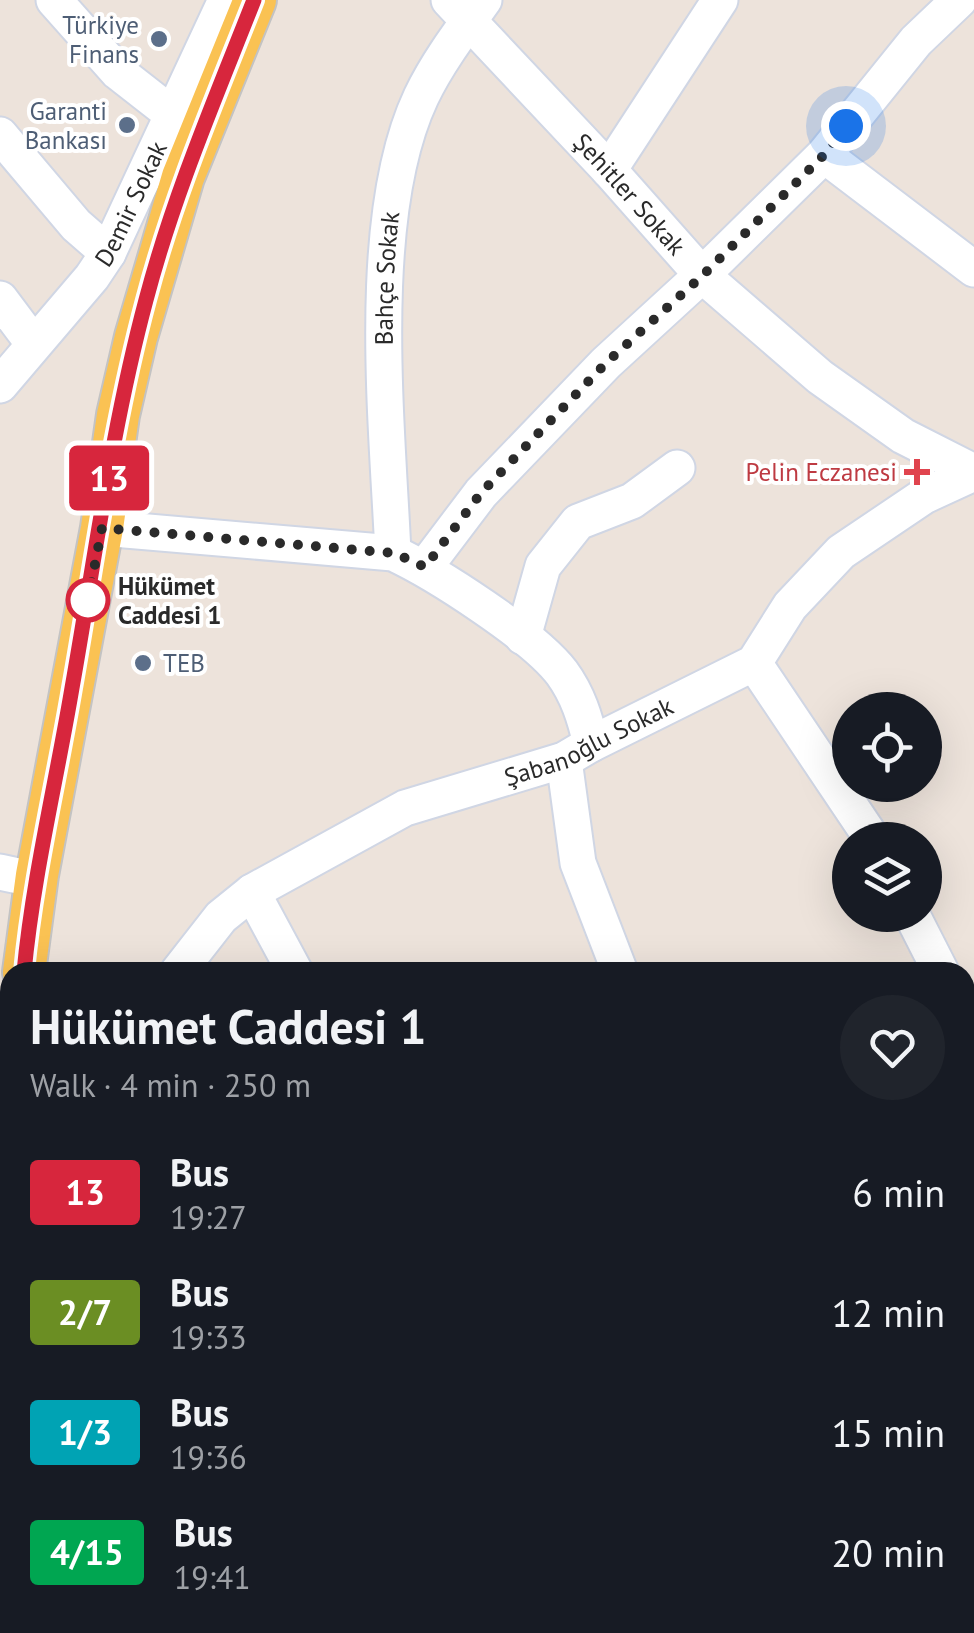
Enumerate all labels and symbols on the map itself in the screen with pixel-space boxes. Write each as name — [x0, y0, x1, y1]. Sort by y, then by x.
place label: Türkiye Finans — [62, 9, 139, 70]
marker: Türkiye Finans — [148, 28, 170, 50]
place label: Garanti Bankası — [25, 95, 107, 156]
your location — [821, 101, 871, 151]
marker: Garanti Bankası — [116, 114, 138, 136]
street label: Şehitler Sokak — [566, 126, 693, 262]
street label: Demir Sokak — [88, 136, 174, 273]
street label: Bahçe Sokak — [368, 210, 406, 345]
line badge: 13 — [64, 446, 154, 510]
place label: Pelin Eczanesi — [745, 456, 897, 488]
marker: Pelin Eczanesi — [906, 461, 928, 483]
place label: Hükümet Caddesi 1 — [118, 570, 222, 631]
marker: Hükümet Caddesi 1 — [67, 579, 109, 621]
place label: TEB — [163, 647, 205, 679]
marker: TEB — [132, 652, 154, 674]
street label: Şabanoğlu Sokak — [500, 690, 678, 793]

